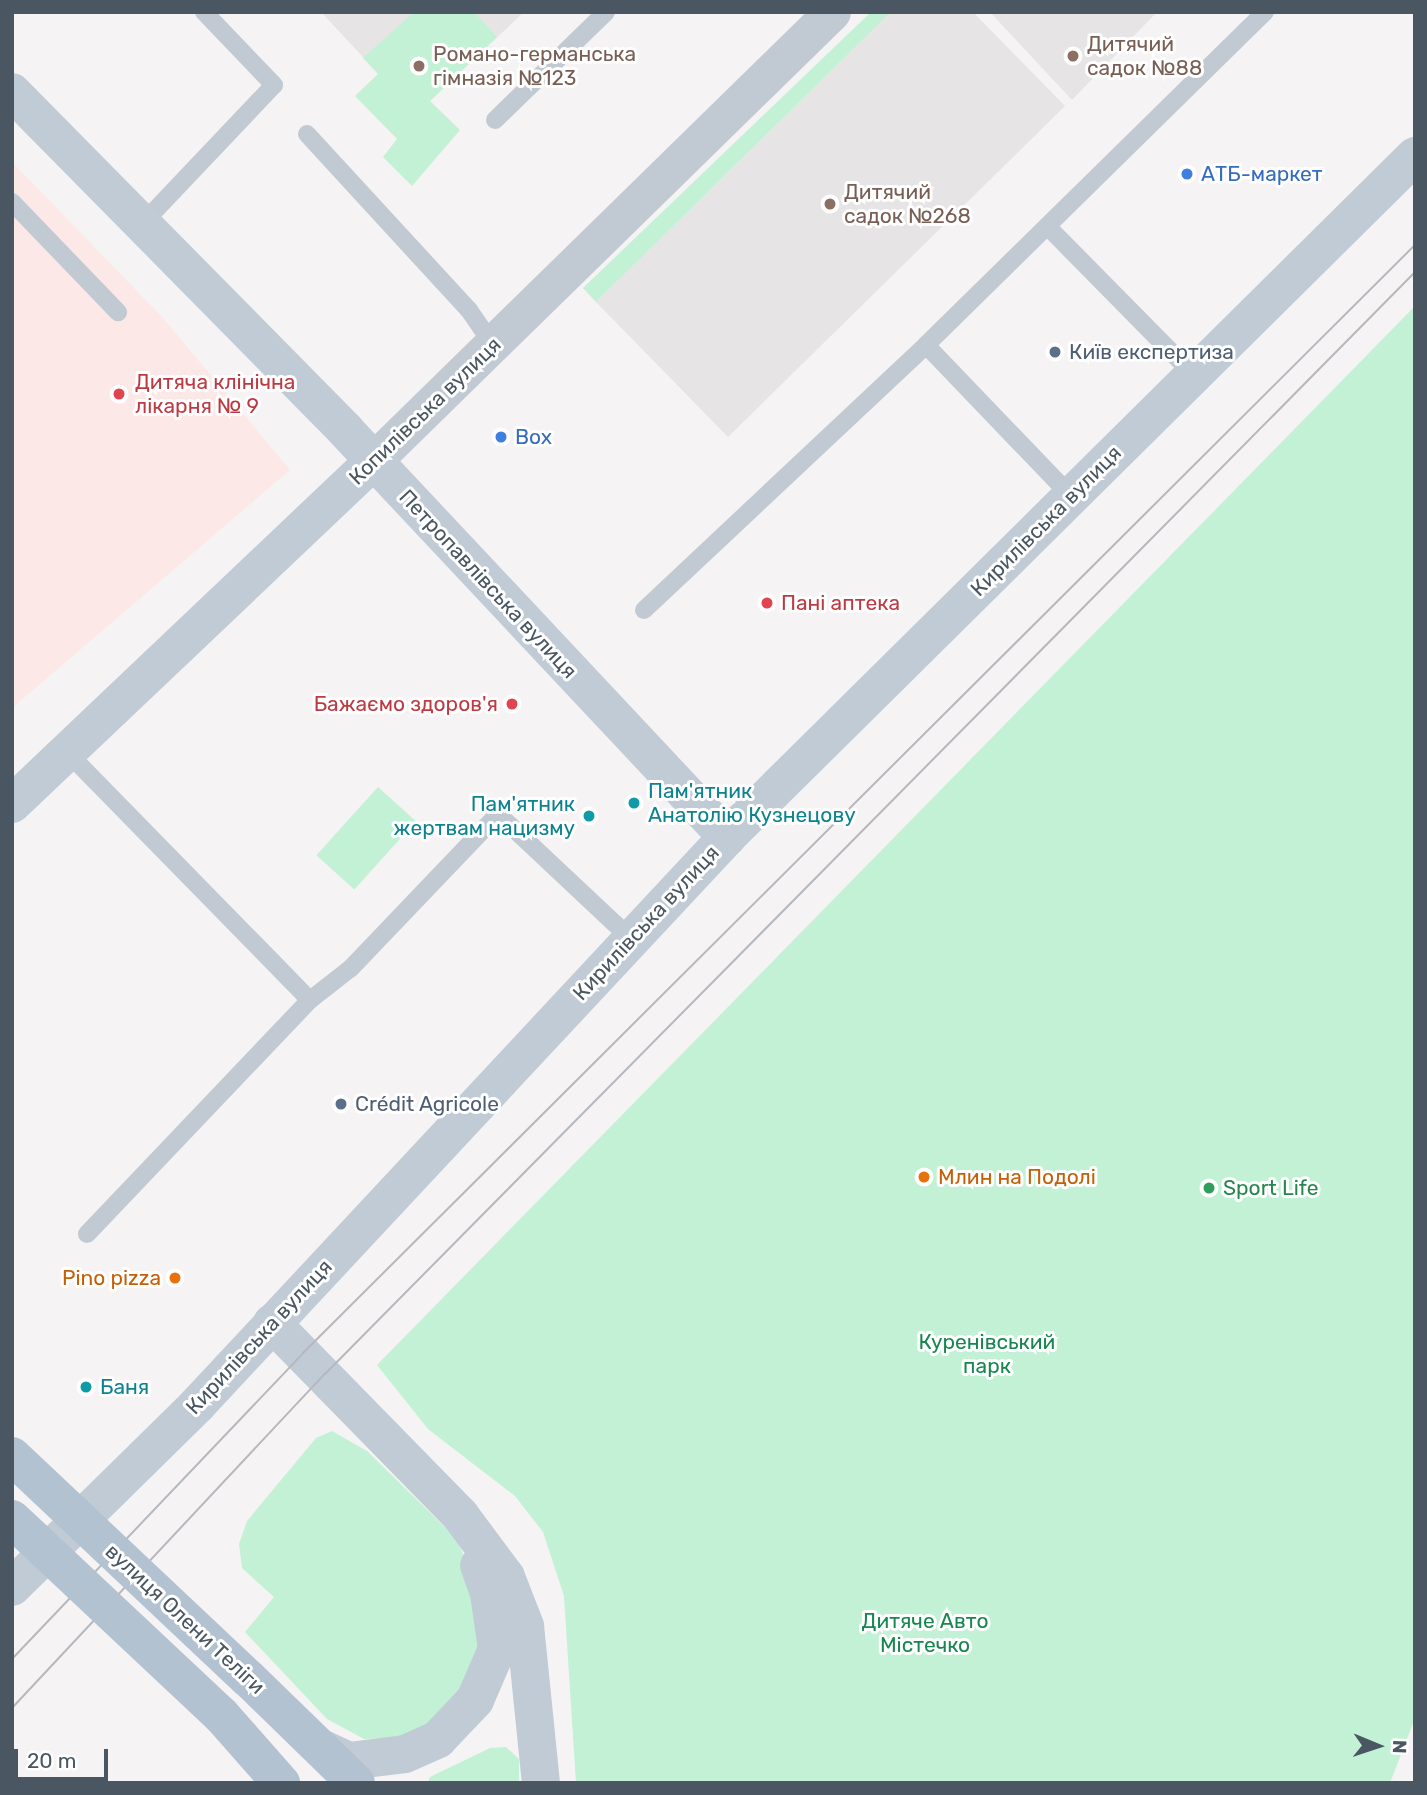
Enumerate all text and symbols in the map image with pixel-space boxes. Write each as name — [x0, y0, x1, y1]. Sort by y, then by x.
place label: Дитячий садок №88 — [1087, 31, 1202, 81]
place label: Романо-германська гімназія №123 — [433, 41, 636, 91]
marker: Дитячий садок №88 — [1065, 48, 1081, 64]
marker: Романо-германська гімназія №123 — [411, 58, 427, 74]
place label: АТБ-маркет — [1201, 161, 1323, 187]
marker: АТБ-маркет — [1179, 166, 1195, 182]
place label: Дитячий садок №268 — [844, 179, 971, 229]
marker: Дитячий садок №268 — [822, 196, 838, 212]
street label: Копилівська вулиця — [344, 332, 506, 490]
place label: Київ експертиза — [1069, 339, 1234, 365]
marker: Київ експертиза — [1047, 344, 1063, 360]
place label: Дитяча клінічна лікарня № 9 — [135, 369, 295, 419]
marker: Дитяча клінічна лікарня № 9 — [109, 384, 129, 404]
place label: Box — [515, 424, 552, 450]
marker: Box — [493, 429, 509, 445]
street label: Кирилівська вулиця — [965, 440, 1127, 602]
street label: Петропавлівська вулиця — [394, 484, 582, 684]
place label: Пані аптека — [781, 590, 900, 616]
marker: Пані аптека — [759, 595, 775, 611]
place label: Бажаємо здоров'я — [314, 691, 498, 717]
marker: Бажаємо здоров'я — [504, 696, 520, 712]
place label: Пам'ятник Анатолію Кузнецову — [648, 778, 856, 828]
place label: Пам'ятник жертвам нацизму — [394, 791, 575, 841]
marker: Пам'ятник Анатолію Кузнецову — [626, 795, 642, 811]
marker: Пам'ятник жертвам нацизму — [581, 808, 597, 824]
street label: Кирилівська вулиця — [568, 840, 724, 1006]
place label: Crédit Agricole — [355, 1091, 499, 1117]
marker: Crédit Agricole — [333, 1096, 349, 1112]
place label: Млин на Подолі — [938, 1164, 1096, 1190]
marker: Млин на Подолі — [916, 1169, 932, 1185]
place label: Sport Life — [1223, 1175, 1319, 1201]
marker: Sport Life — [1201, 1180, 1217, 1196]
street label: Кирилівська вулиця — [181, 1254, 337, 1420]
place label: Pino pizza — [62, 1265, 161, 1291]
marker: Pino pizza — [167, 1270, 183, 1286]
park label: Куренівський парк — [919, 1329, 1055, 1379]
place label: Баня — [100, 1374, 149, 1400]
marker: Баня — [78, 1379, 94, 1395]
street label: вулиця Олени Теліги — [100, 1539, 270, 1699]
park label: Дитяче Авто Містечко — [862, 1608, 988, 1658]
north arrow — [1343, 1711, 1413, 1781]
scale bar — [18, 1736, 112, 1780]
text: N — [1388, 1740, 1411, 1754]
text: 20 m — [27, 1748, 76, 1773]

